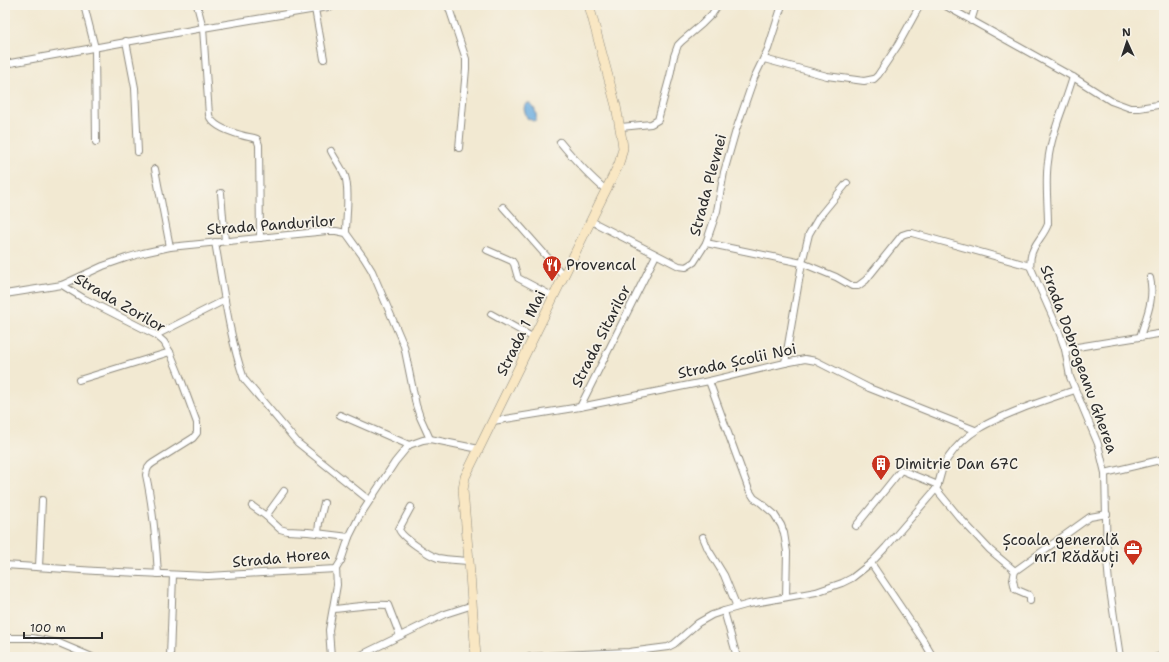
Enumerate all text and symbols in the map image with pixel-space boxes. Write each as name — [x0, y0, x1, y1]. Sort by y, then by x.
north arrow — [1107, 22, 1147, 62]
text: N — [1122, 25, 1132, 40]
street label: Strada Plevnei — [685, 132, 731, 238]
street label: Strada Pandurilor — [206, 211, 336, 239]
restaurant icon: Provencal — [541, 254, 563, 282]
place label: Provencal — [566, 255, 637, 275]
street label: Strada Dobrogeanu Gherea — [1036, 262, 1123, 456]
street label: Strada Zorilor — [71, 269, 169, 337]
street label: Strada Sitarilor — [567, 281, 635, 391]
street label: Strada 1 Mai — [492, 287, 550, 379]
street label: Strada Școlii Noi — [676, 339, 798, 384]
building icon: Dimitrie Dan 67C — [870, 453, 892, 481]
place label: Dimitrie Dan 67C — [895, 454, 1018, 474]
place label: Școala generală nr.1 Rădăuți — [1002, 530, 1120, 568]
office icon: Școala generală nr.1 Rădăuți — [1122, 538, 1144, 566]
street label: Strada Horea — [232, 544, 331, 572]
scale bar — [24, 614, 102, 640]
text: 100 m — [30, 620, 66, 636]

